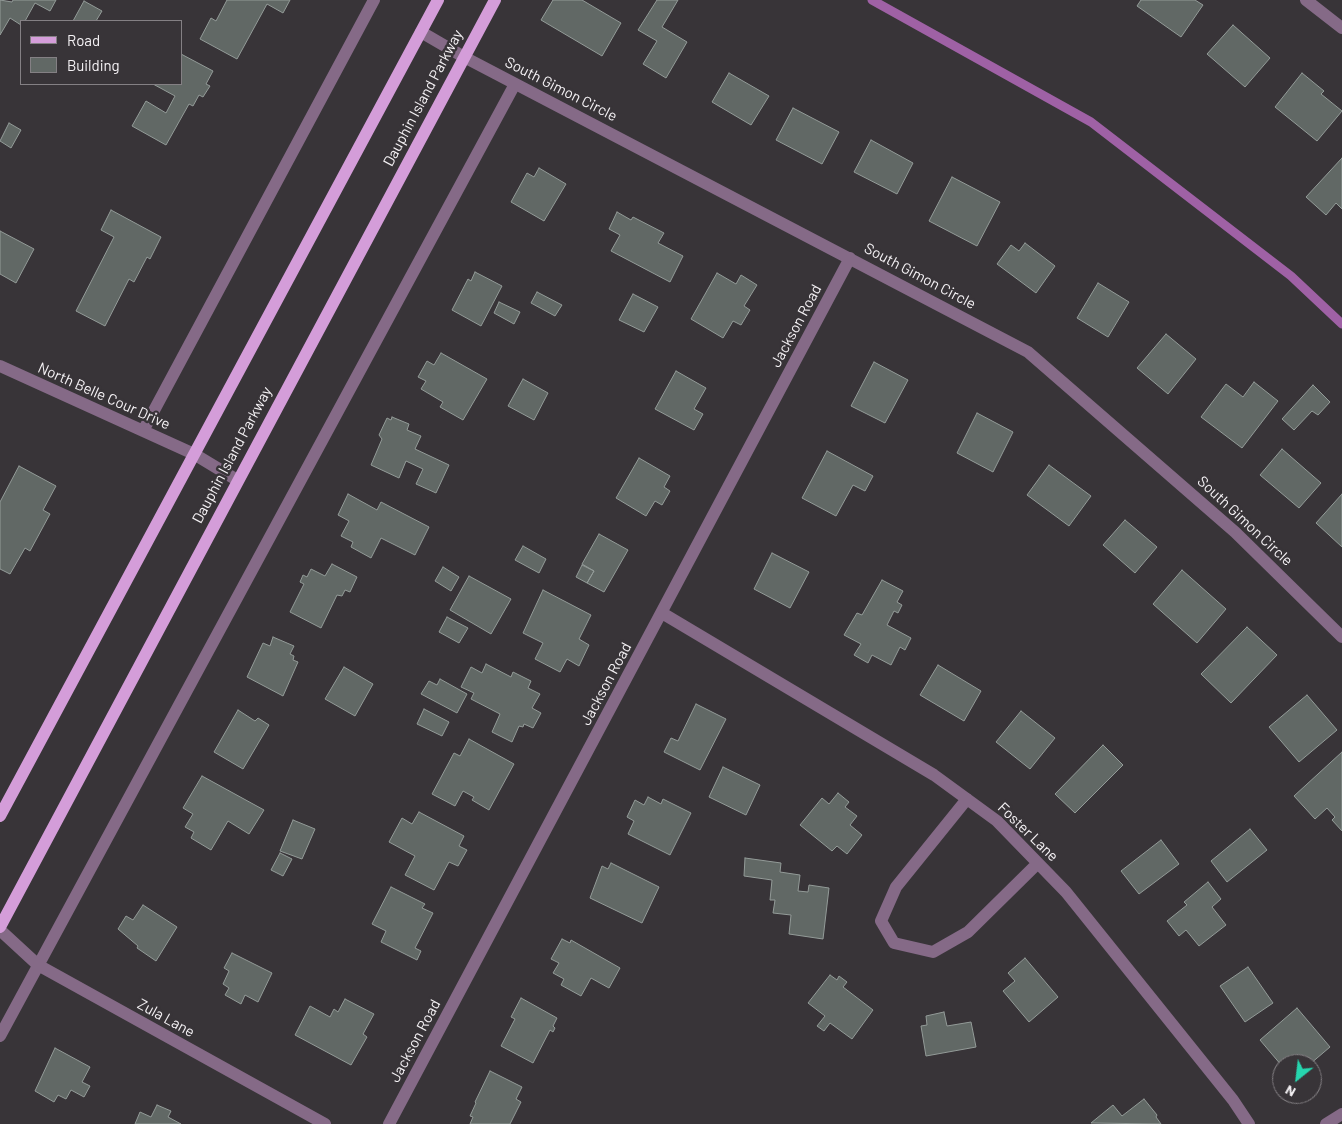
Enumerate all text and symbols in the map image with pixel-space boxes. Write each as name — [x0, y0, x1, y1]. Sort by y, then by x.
legend — [20, 20, 182, 85]
street label: Dauphin Island Parkway — [379, 27, 467, 169]
text: Road — [67, 31, 100, 49]
street label: South Gimon Circle — [502, 53, 620, 125]
text: Building — [67, 56, 120, 74]
street label: South Gimon Circle — [861, 239, 979, 313]
street label: Jackson Road — [767, 282, 825, 370]
street label: North Belle Cour Drive — [35, 359, 173, 433]
street label: Dauphin Island Parkway — [188, 384, 276, 526]
street label: South Gimon Circle — [1194, 472, 1296, 570]
street label: Jackson Road — [577, 640, 635, 728]
street label: Foster Lane — [994, 799, 1062, 865]
street label: Zula Lane — [134, 995, 198, 1041]
street label: Jackson Road — [386, 997, 444, 1085]
north arrow — [1272, 1054, 1322, 1104]
text: N — [1282, 1082, 1298, 1101]

